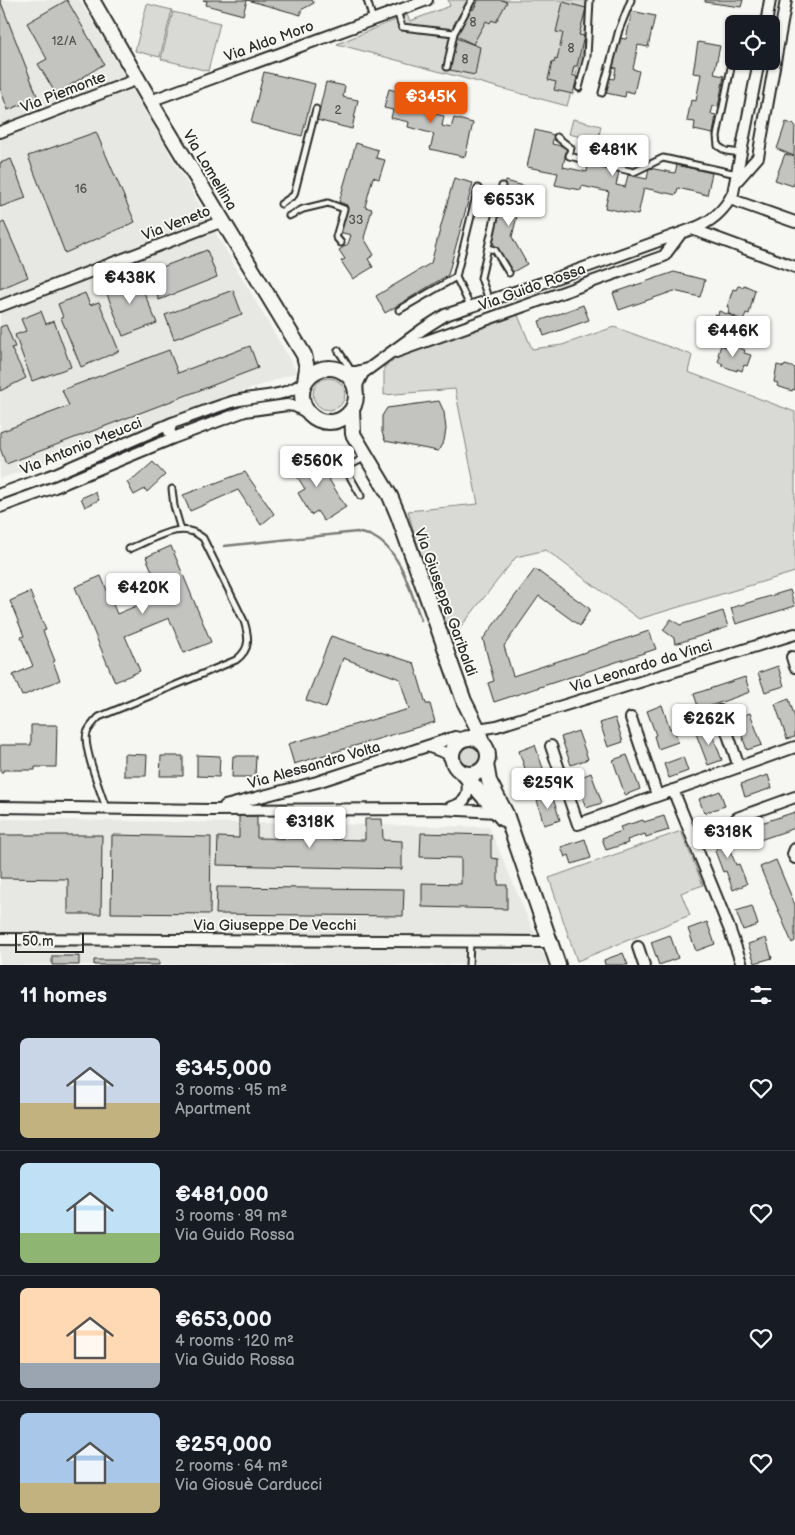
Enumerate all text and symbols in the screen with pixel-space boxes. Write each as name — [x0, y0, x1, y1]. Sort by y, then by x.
house number: 8 — [470, 15, 477, 30]
map controls — [725, 15, 780, 70]
button: locate — [725, 15, 780, 70]
street label: Via Aldo Moro — [222, 16, 317, 66]
house number: 12/A — [52, 34, 77, 49]
house number: 8 — [568, 41, 575, 56]
house number: 8 — [462, 52, 469, 67]
street label: Via Piemonte — [18, 68, 108, 117]
pin: €345K — [396, 82, 466, 124]
text: €345K — [406, 88, 456, 107]
house number: 2 — [334, 103, 342, 118]
street label: Via Lomellina — [178, 127, 241, 214]
pin: €481K — [578, 134, 648, 177]
text: €481K — [589, 141, 637, 160]
house number: 16 — [75, 182, 87, 197]
pin: €653K — [474, 184, 544, 227]
text: €653K — [483, 191, 535, 210]
street label: Via Veneto — [139, 202, 213, 245]
house number: 33 — [349, 213, 363, 228]
street label: Via Guido Rossa — [476, 259, 588, 316]
pin: €438K — [95, 262, 165, 305]
text: €438K — [104, 269, 156, 288]
pin: €446K — [698, 316, 768, 358]
text: €446K — [707, 322, 759, 341]
street label: Via Antonio Meucci — [17, 413, 145, 480]
pin: €560K — [282, 446, 352, 488]
text: €560K — [291, 452, 343, 471]
street label: Via Giuseppe Garibaldi — [410, 526, 481, 679]
pin: €420K — [108, 572, 178, 615]
text: €420K — [117, 579, 169, 598]
street label: Via Leonardo da Vinci — [568, 636, 714, 697]
pin: €262K — [674, 704, 744, 746]
text: €262K — [683, 710, 735, 729]
street label: Via Alessandro Volta — [246, 737, 383, 793]
pin: €259K — [513, 768, 583, 810]
text: €259K — [522, 774, 574, 793]
pin: €318K — [275, 806, 345, 849]
text: €318K — [286, 813, 334, 832]
pin: €318K — [693, 816, 763, 859]
text: €318K — [704, 823, 752, 842]
street label: Via Giuseppe De Vecchi — [193, 916, 357, 935]
scale bar — [15, 930, 84, 953]
text: 50 m — [22, 933, 54, 950]
icon: filters — [747, 981, 775, 1009]
text: 11 homes — [20, 983, 107, 1008]
text: €345,000 — [175, 1056, 272, 1081]
icon: home — [60, 1058, 120, 1118]
icon: heart — [747, 1074, 775, 1102]
text: 3 rooms · 95 m² — [175, 1081, 287, 1100]
text: Apartment — [175, 1100, 251, 1119]
text: €481,000 — [175, 1182, 269, 1207]
icon: home — [60, 1183, 120, 1243]
icon: heart — [747, 1199, 775, 1227]
text: 3 rooms · 89 m² — [175, 1207, 287, 1226]
text: Via Guido Rossa — [175, 1226, 295, 1245]
text: €653,000 — [175, 1307, 272, 1332]
icon: home — [60, 1308, 120, 1368]
icon: heart — [747, 1324, 775, 1352]
text: 4 rooms · 120 m² — [175, 1332, 294, 1351]
text: Via Guido Rossa — [175, 1351, 295, 1370]
text: €259,000 — [175, 1432, 272, 1457]
icon: home — [60, 1433, 120, 1493]
icon: heart — [747, 1449, 775, 1477]
text: 2 rooms · 64 m² — [175, 1457, 288, 1476]
text: Via Giosuè Carducci — [175, 1476, 322, 1495]

